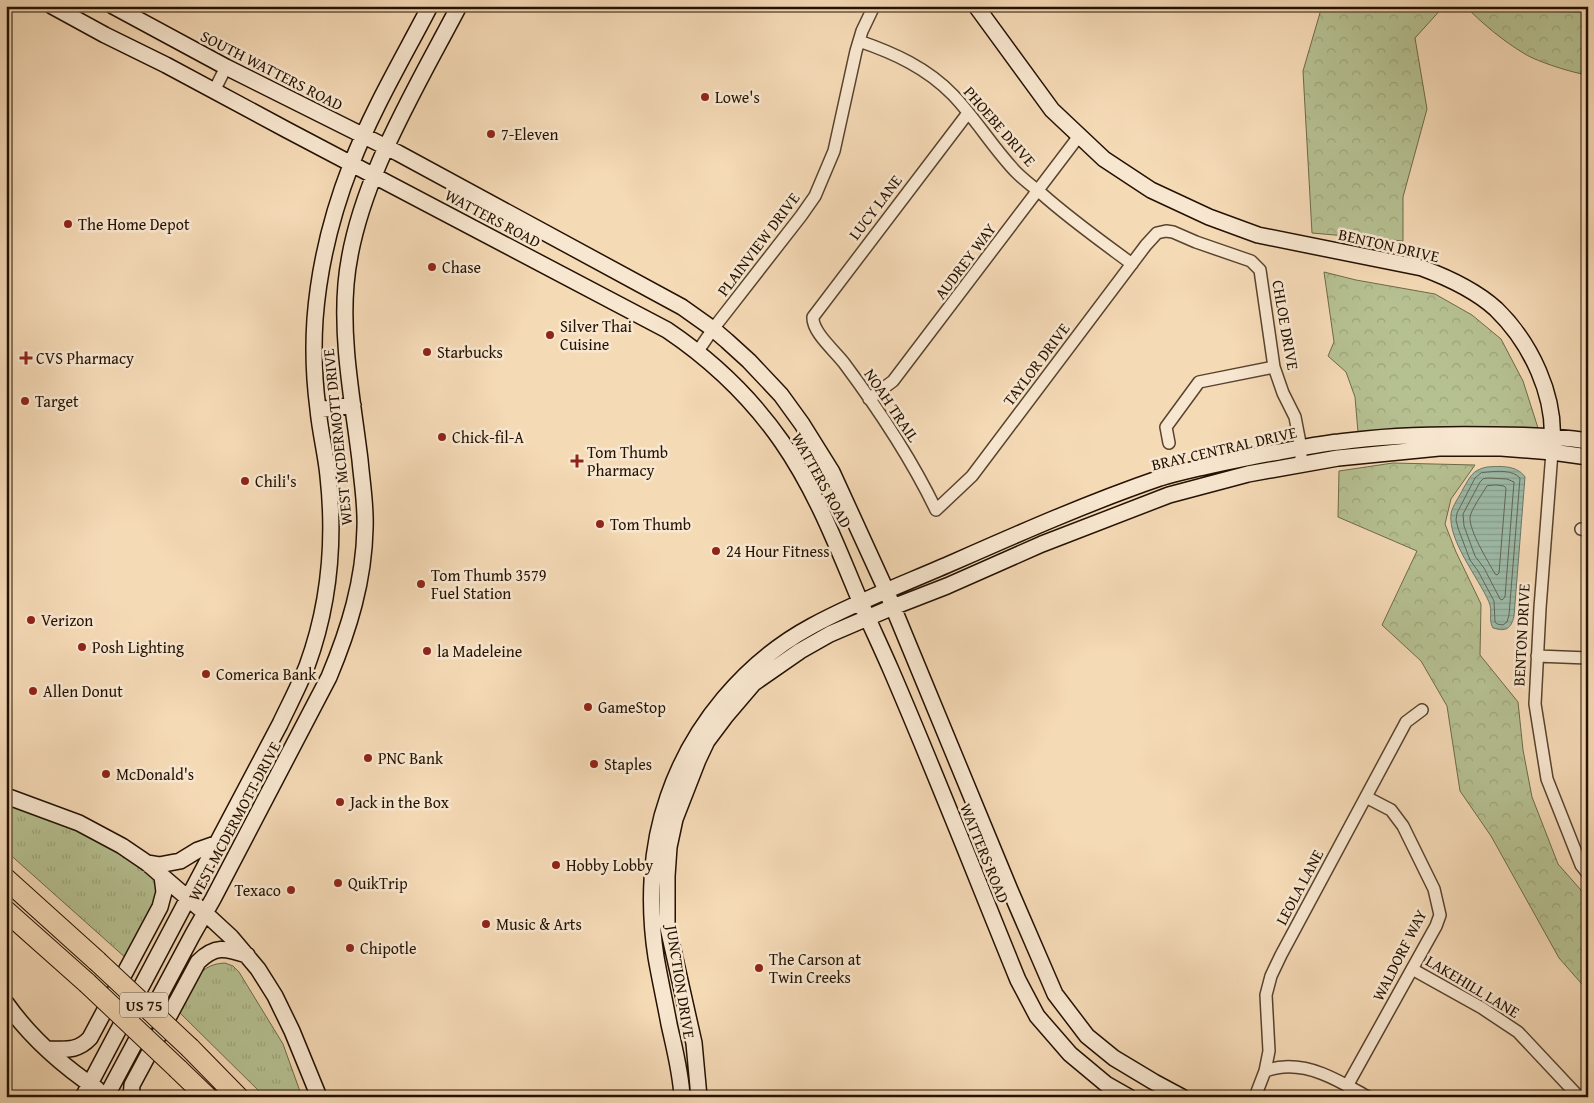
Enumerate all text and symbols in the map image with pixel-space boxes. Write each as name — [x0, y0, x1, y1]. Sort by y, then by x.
street label: SOUTH WATTERS ROAD — [197, 24, 348, 116]
street label: PHOEBE DRIVE — [958, 80, 1042, 172]
place label: Lowe's — [715, 85, 760, 109]
marker: Lowe's — [699, 91, 711, 103]
place label: 7-Eleven — [501, 122, 558, 146]
marker: 7-Eleven — [485, 128, 497, 140]
street label: LUCY LANE — [842, 169, 908, 245]
street label: WATTERS ROAD — [441, 183, 546, 254]
street label: PLAINVIEW DRIVE — [711, 187, 805, 301]
place label: The Home Depot — [78, 212, 190, 236]
marker: The Home Depot — [62, 218, 74, 230]
street label: AUDREY WAY — [928, 218, 1002, 304]
street label: BENTON DRIVE — [1336, 222, 1442, 268]
place label: Chase — [442, 255, 481, 279]
marker: Chase — [426, 261, 438, 273]
street label: CHLOE DRIVE — [1266, 278, 1306, 372]
place label: Silver Thai Cuisine — [560, 314, 633, 356]
street label: TAYLOR DRIVE — [997, 317, 1075, 411]
marker: Silver Thai Cuisine — [544, 329, 556, 341]
place label: Starbucks — [437, 340, 503, 364]
place label: CVS Pharmacy — [36, 346, 134, 370]
marker: Starbucks — [421, 346, 433, 358]
street label: WEST MCDERMOTT DRIVE — [316, 347, 358, 527]
marker: CVS Pharmacy — [20, 352, 32, 364]
street label: NOAH TRAIL — [859, 363, 926, 447]
place label: Target — [35, 389, 79, 413]
marker: Target — [19, 395, 31, 407]
street label: BRAY CENTRAL DRIVE — [1149, 420, 1299, 476]
place label: Chick-fil-A — [452, 425, 524, 449]
street label: WATTERS ROAD — [786, 428, 858, 532]
marker: Chick-fil-A — [436, 431, 448, 443]
place label: Tom Thumb Pharmacy — [587, 440, 668, 482]
marker: Tom Thumb Pharmacy — [571, 455, 583, 467]
place label: Chili's — [255, 469, 297, 493]
marker: Chili's — [239, 475, 251, 487]
place label: Tom Thumb — [610, 512, 691, 536]
marker: Tom Thumb — [594, 518, 606, 530]
place label: 24 Hour Fitness — [726, 539, 830, 563]
marker: 24 Hour Fitness — [710, 545, 722, 557]
place label: Tom Thumb 3579 Fuel Station — [431, 563, 547, 605]
marker: Tom Thumb 3579 Fuel Station — [415, 578, 427, 590]
street label: BENTON DRIVE — [1506, 583, 1536, 687]
place label: Verizon — [41, 608, 93, 632]
marker: Verizon — [25, 614, 37, 626]
place label: Posh Lighting — [92, 635, 184, 659]
place label: la Madeleine — [437, 639, 522, 663]
marker: Posh Lighting — [76, 641, 88, 653]
marker: la Madeleine — [421, 645, 433, 657]
place label: Comerica Bank — [216, 662, 317, 686]
marker: Comerica Bank — [200, 668, 212, 680]
place label: Allen Donut — [43, 679, 123, 703]
marker: Allen Donut — [27, 685, 39, 697]
place label: GameStop — [598, 695, 666, 719]
marker: GameStop — [582, 701, 594, 713]
street label: WEST MCDERMOTT DRIVE — [182, 737, 286, 905]
place label: PNC Bank — [378, 746, 444, 770]
marker: PNC Bank — [362, 752, 374, 764]
place label: Staples — [604, 752, 652, 776]
marker: Staples — [588, 758, 600, 770]
place label: McDonald's — [116, 762, 194, 786]
marker: McDonald's — [100, 768, 112, 780]
place label: Jack in the Box — [348, 790, 450, 814]
marker: Jack in the Box — [334, 796, 346, 808]
street label: WATTERS ROAD — [954, 799, 1016, 907]
street label: LEOLA LANE — [1269, 845, 1329, 929]
place label: Hobby Lobby — [566, 853, 653, 877]
marker: Hobby Lobby — [550, 859, 562, 871]
place label: QuikTrip — [348, 871, 408, 895]
marker: QuikTrip — [332, 877, 344, 889]
place label: Texaco — [234, 878, 281, 902]
marker: Texaco — [285, 884, 297, 896]
street label: WALDORF WAY — [1366, 905, 1433, 1005]
place label: Music & Arts — [496, 912, 582, 936]
marker: Music & Arts — [480, 918, 492, 930]
street label: JUNCTION DRIVE — [660, 921, 702, 1041]
place label: Chipotle — [360, 936, 417, 960]
marker: Chipotle — [344, 942, 356, 954]
place label: The Carson at Twin Creeks — [769, 947, 861, 989]
street label: LAKEHILL LANE — [1421, 948, 1525, 1024]
marker: The Carson at Twin Creeks — [753, 962, 765, 974]
road number: US 75 — [120, 992, 168, 1018]

